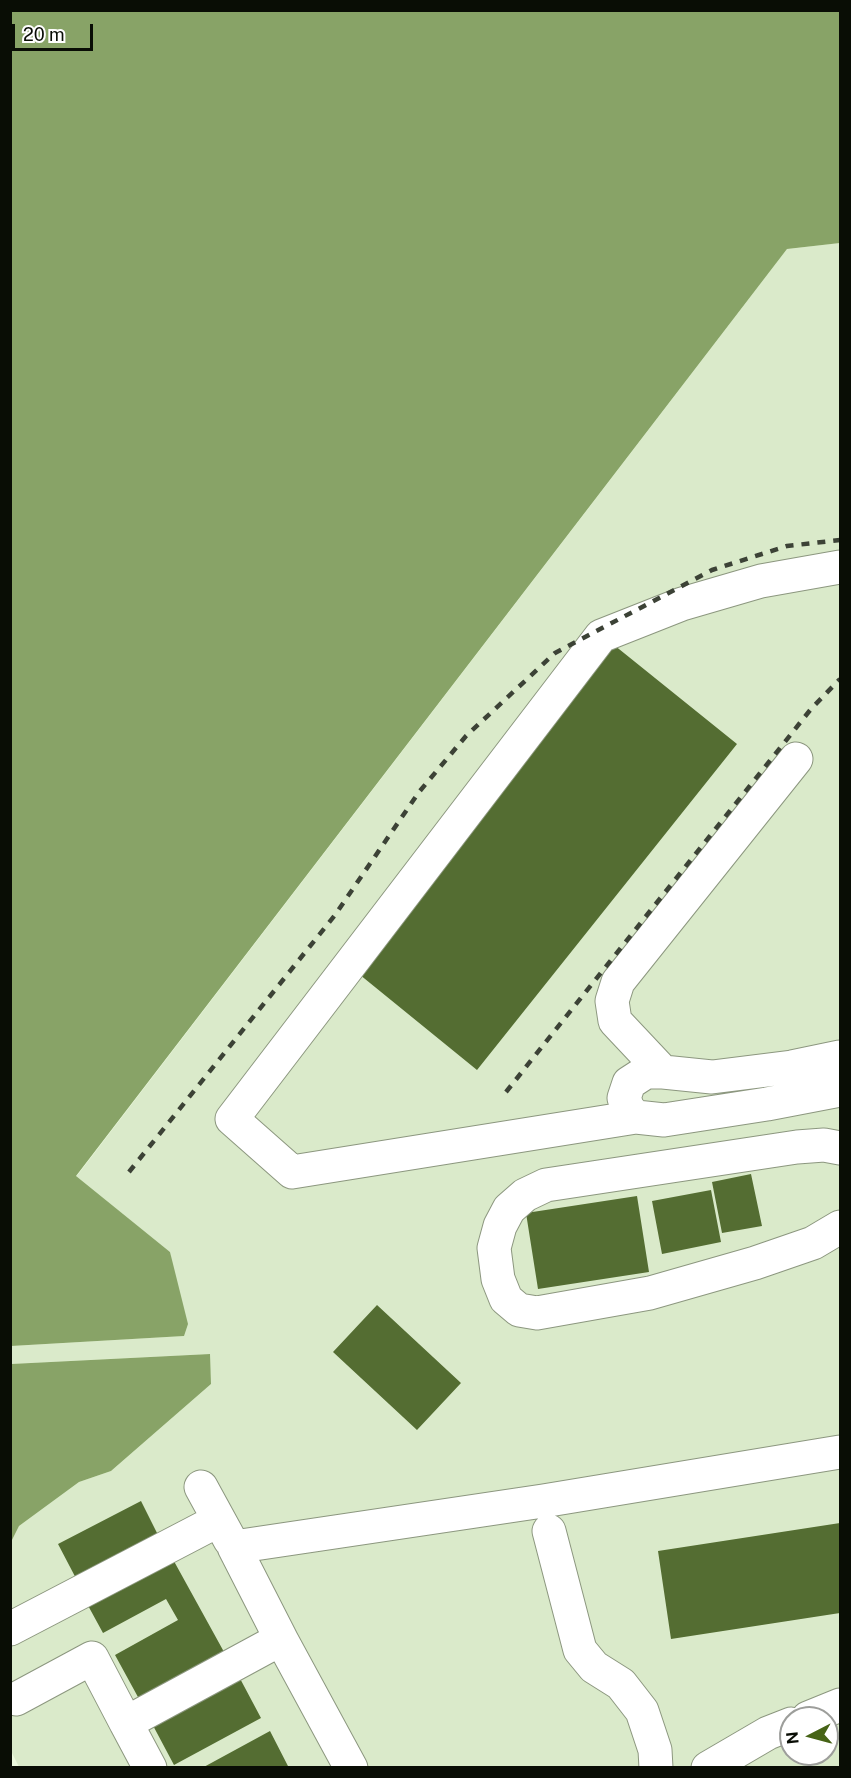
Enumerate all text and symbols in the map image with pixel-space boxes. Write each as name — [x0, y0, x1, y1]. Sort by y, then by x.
scale bar — [15, 12, 96, 50]
text: 20 m — [23, 24, 65, 45]
north arrow — [779, 1706, 839, 1766]
text: N — [782, 1731, 803, 1745]

